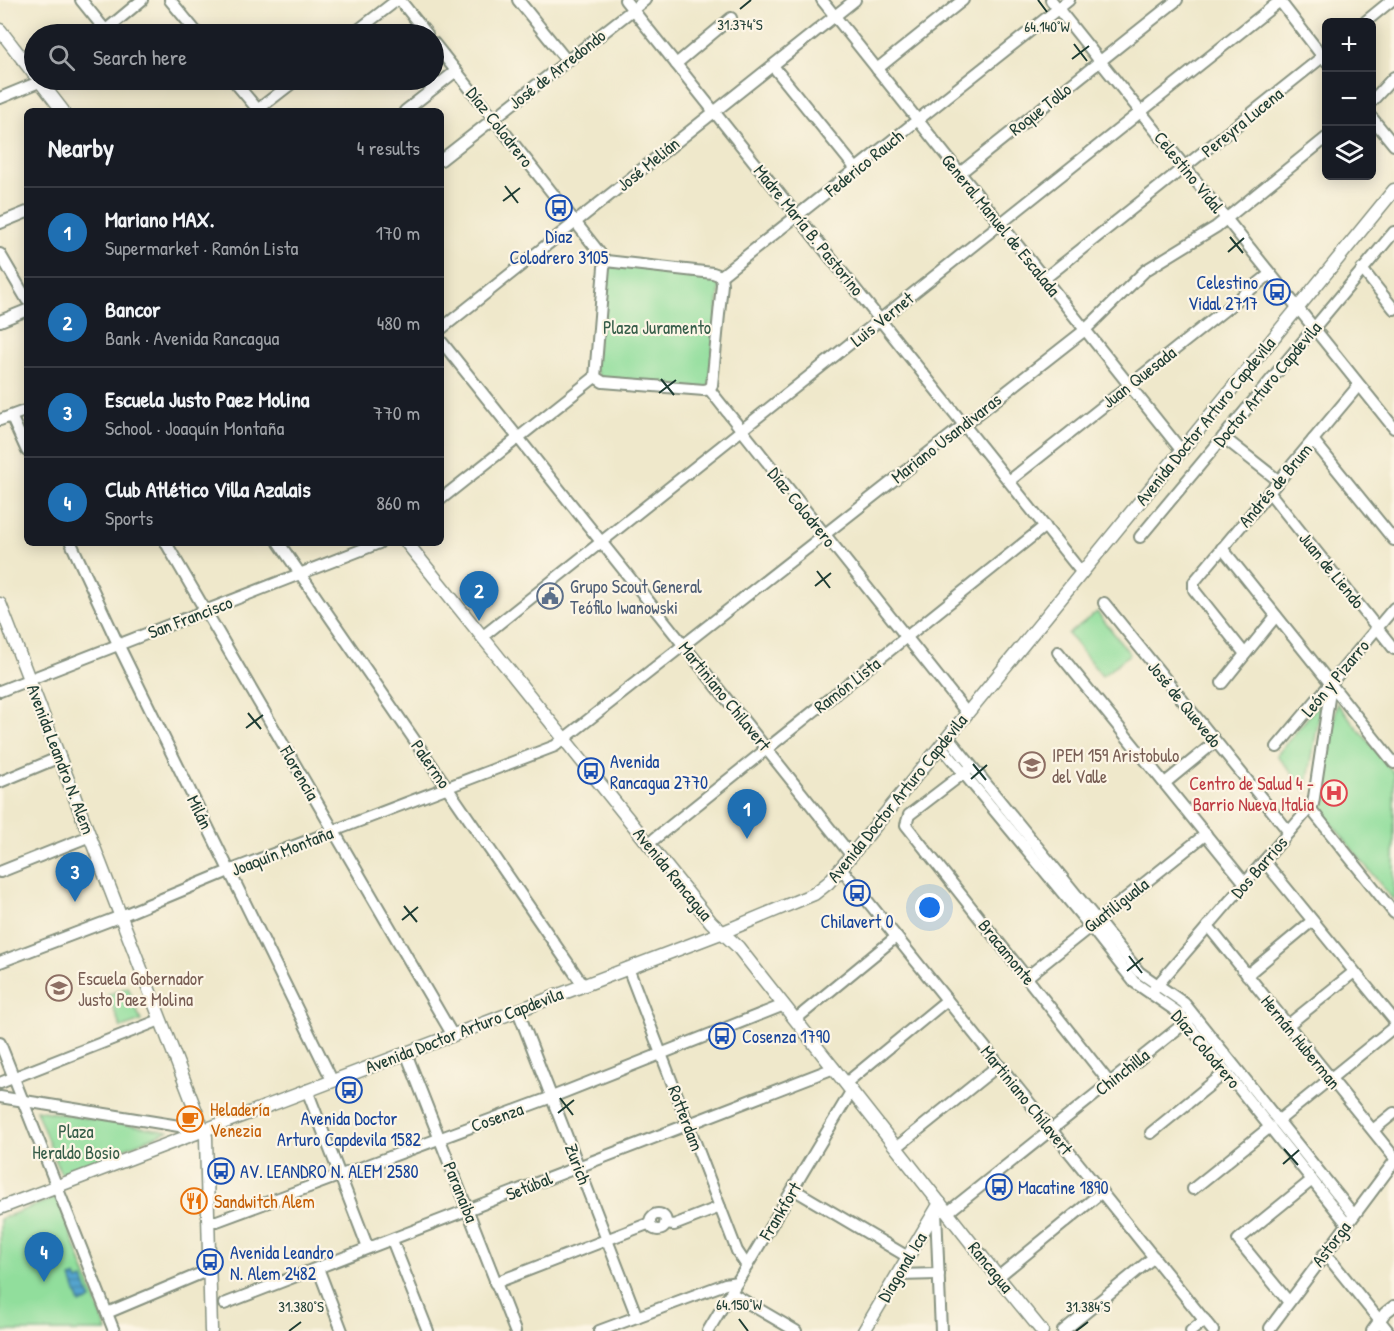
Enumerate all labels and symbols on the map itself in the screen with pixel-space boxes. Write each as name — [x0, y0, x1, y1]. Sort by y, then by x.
text: 31.374°S — [717, 14, 763, 35]
text: 64.140°W — [1024, 16, 1070, 37]
street label: José de Arredondo — [503, 23, 611, 115]
street label: Roque Tollo — [1004, 77, 1076, 141]
street label: Díaz Colodrero — [461, 81, 539, 173]
street label: Pereyra Lucena — [1196, 81, 1288, 163]
street label: Federico Rauch — [819, 123, 909, 203]
street label: Celestino Vidal — [1148, 126, 1230, 218]
street label: José Melián — [611, 131, 685, 197]
street label: General Manuel de Escalada — [936, 149, 1066, 301]
street label: Madre María B. Pastorino — [748, 159, 870, 301]
bus stop icon: Diaz Colodrero 3105 — [544, 193, 574, 223]
place label: Diaz Colodrero 3105 — [510, 224, 609, 270]
place label: Celestino Vidal 2717 — [1188, 270, 1258, 316]
bus stop icon: Celestino Vidal 2717 — [1262, 277, 1292, 307]
street label: Luis Vernet — [845, 285, 920, 352]
park label: Plaza Juramento — [603, 315, 711, 340]
street label: Doctor Arturo Capdevila — [1207, 316, 1327, 452]
street label: Avenida Doctor Arturo Capdevila — [1129, 331, 1281, 511]
street label: Juan Quesada — [1097, 340, 1181, 414]
street label: Mariano Usandivaras — [886, 387, 1006, 489]
street label: Andrés de Brum — [1232, 438, 1318, 532]
street label: Díaz Colodrero — [762, 462, 842, 552]
street label: Juan de Liendo — [1293, 526, 1371, 614]
pin: 2 — [460, 572, 498, 621]
place label: Grupo Scout General Teófilo Iwanowski — [570, 574, 702, 620]
public building icon: Grupo Scout General Teófilo Iwanowski — [535, 581, 565, 611]
street label: San Francisco — [144, 589, 236, 645]
street label: León y Pizarro — [1295, 634, 1375, 722]
street label: Martiniano Chilavert — [673, 636, 778, 757]
street label: Ramón Lista — [809, 651, 885, 719]
street label: José de Quevedo — [1142, 655, 1228, 753]
street label: Avenida Leandro N. Alem — [21, 681, 101, 837]
street label: Avenida Doctor Arturo Capdevila — [821, 708, 973, 888]
street label: Palermo — [405, 735, 457, 793]
street label: Florencia — [274, 740, 326, 805]
place label: IPEM 159 Aristobulo del Valle — [1052, 743, 1179, 789]
place label: Avenida Rancagua 2770 — [610, 749, 708, 795]
school or university icon: IPEM 159 Aristobulo del Valle — [1017, 750, 1047, 780]
bus stop icon: Avenida Rancagua 2770 — [576, 756, 606, 786]
place label: Centro de Salud 4 - Barrio Nueva Italia — [1189, 771, 1314, 817]
hospital icon: Centro de Salud 4 - Barrio Nueva Italia — [1319, 778, 1349, 808]
pin: 1 — [728, 790, 766, 839]
street label: Milán — [181, 791, 219, 833]
street label: Joaquín Montaña — [227, 820, 337, 882]
street label: Avenida Rancagua — [628, 822, 718, 926]
street label: Dos Barrios — [1225, 830, 1293, 904]
pin: 3 — [56, 852, 94, 902]
street label: Guatiliguala — [1078, 872, 1154, 938]
bus stop icon: Chilavert 0 — [842, 878, 872, 908]
your location — [915, 893, 944, 922]
place label: Chilavert 0 — [821, 909, 894, 934]
street label: Bracamonte — [973, 914, 1041, 990]
place label: Escuela Gobernador Justo Paez Molina — [78, 966, 204, 1012]
school or university icon: Escuela Gobernador Justo Paez Molina — [44, 973, 74, 1003]
street label: Avenida Doctor Arturo Capdevila — [361, 981, 567, 1079]
street label: Hernán Huberman — [1255, 990, 1347, 1094]
street label: Díaz Colodrero — [1166, 1004, 1246, 1094]
bus stop icon: Cosenza 1790 — [707, 1021, 737, 1051]
place label: Cosenza 1790 — [742, 1024, 830, 1049]
street label: Martiniano Chilavert — [975, 1040, 1080, 1161]
street label: Chinchilla — [1089, 1043, 1155, 1101]
bus stop icon: Avenida Doctor Arturo Capdevila 1582 — [334, 1075, 364, 1105]
street label: Rotterdam — [662, 1082, 710, 1154]
street label: Cosenza — [467, 1096, 527, 1138]
place label: Heladería Venezia — [210, 1097, 270, 1143]
cafe icon: Heladería Venezia — [175, 1104, 205, 1134]
place label: Avenida Doctor Arturo Capdevila 1582 — [277, 1106, 421, 1152]
park label: Plaza Heraldo Bosio — [32, 1119, 120, 1165]
street label: Zurich — [559, 1140, 597, 1188]
bus stop icon: AV. LEANDRO N. ALEM 2580 — [206, 1156, 236, 1186]
street label: Paranaiba — [438, 1158, 484, 1226]
place label: AV. LEANDRO N. ALEM 2580 — [240, 1159, 419, 1184]
street label: Setúbal — [502, 1165, 556, 1207]
bus stop icon: Macatine 1890 — [984, 1172, 1014, 1202]
place label: Macatine 1890 — [1018, 1175, 1108, 1200]
street label: Frankfort — [752, 1177, 807, 1245]
restaurant icon: Sandwitch Alem — [179, 1186, 209, 1216]
place label: Sandwitch Alem — [214, 1189, 315, 1214]
street label: Astorga — [1306, 1216, 1356, 1272]
street label: Diagonal Ica — [871, 1227, 933, 1307]
pin: 4 — [24, 1232, 63, 1282]
street label: Rancagua — [963, 1236, 1019, 1298]
place label: Avenida Leandro N. Alem 2482 — [230, 1240, 334, 1286]
bus stop icon: Avenida Leandro N. Alem 2482 — [195, 1247, 225, 1277]
text: 64.150°W — [716, 1294, 763, 1315]
text: 31.380°S — [278, 1296, 324, 1317]
text: 31.384°S — [1066, 1296, 1110, 1317]

